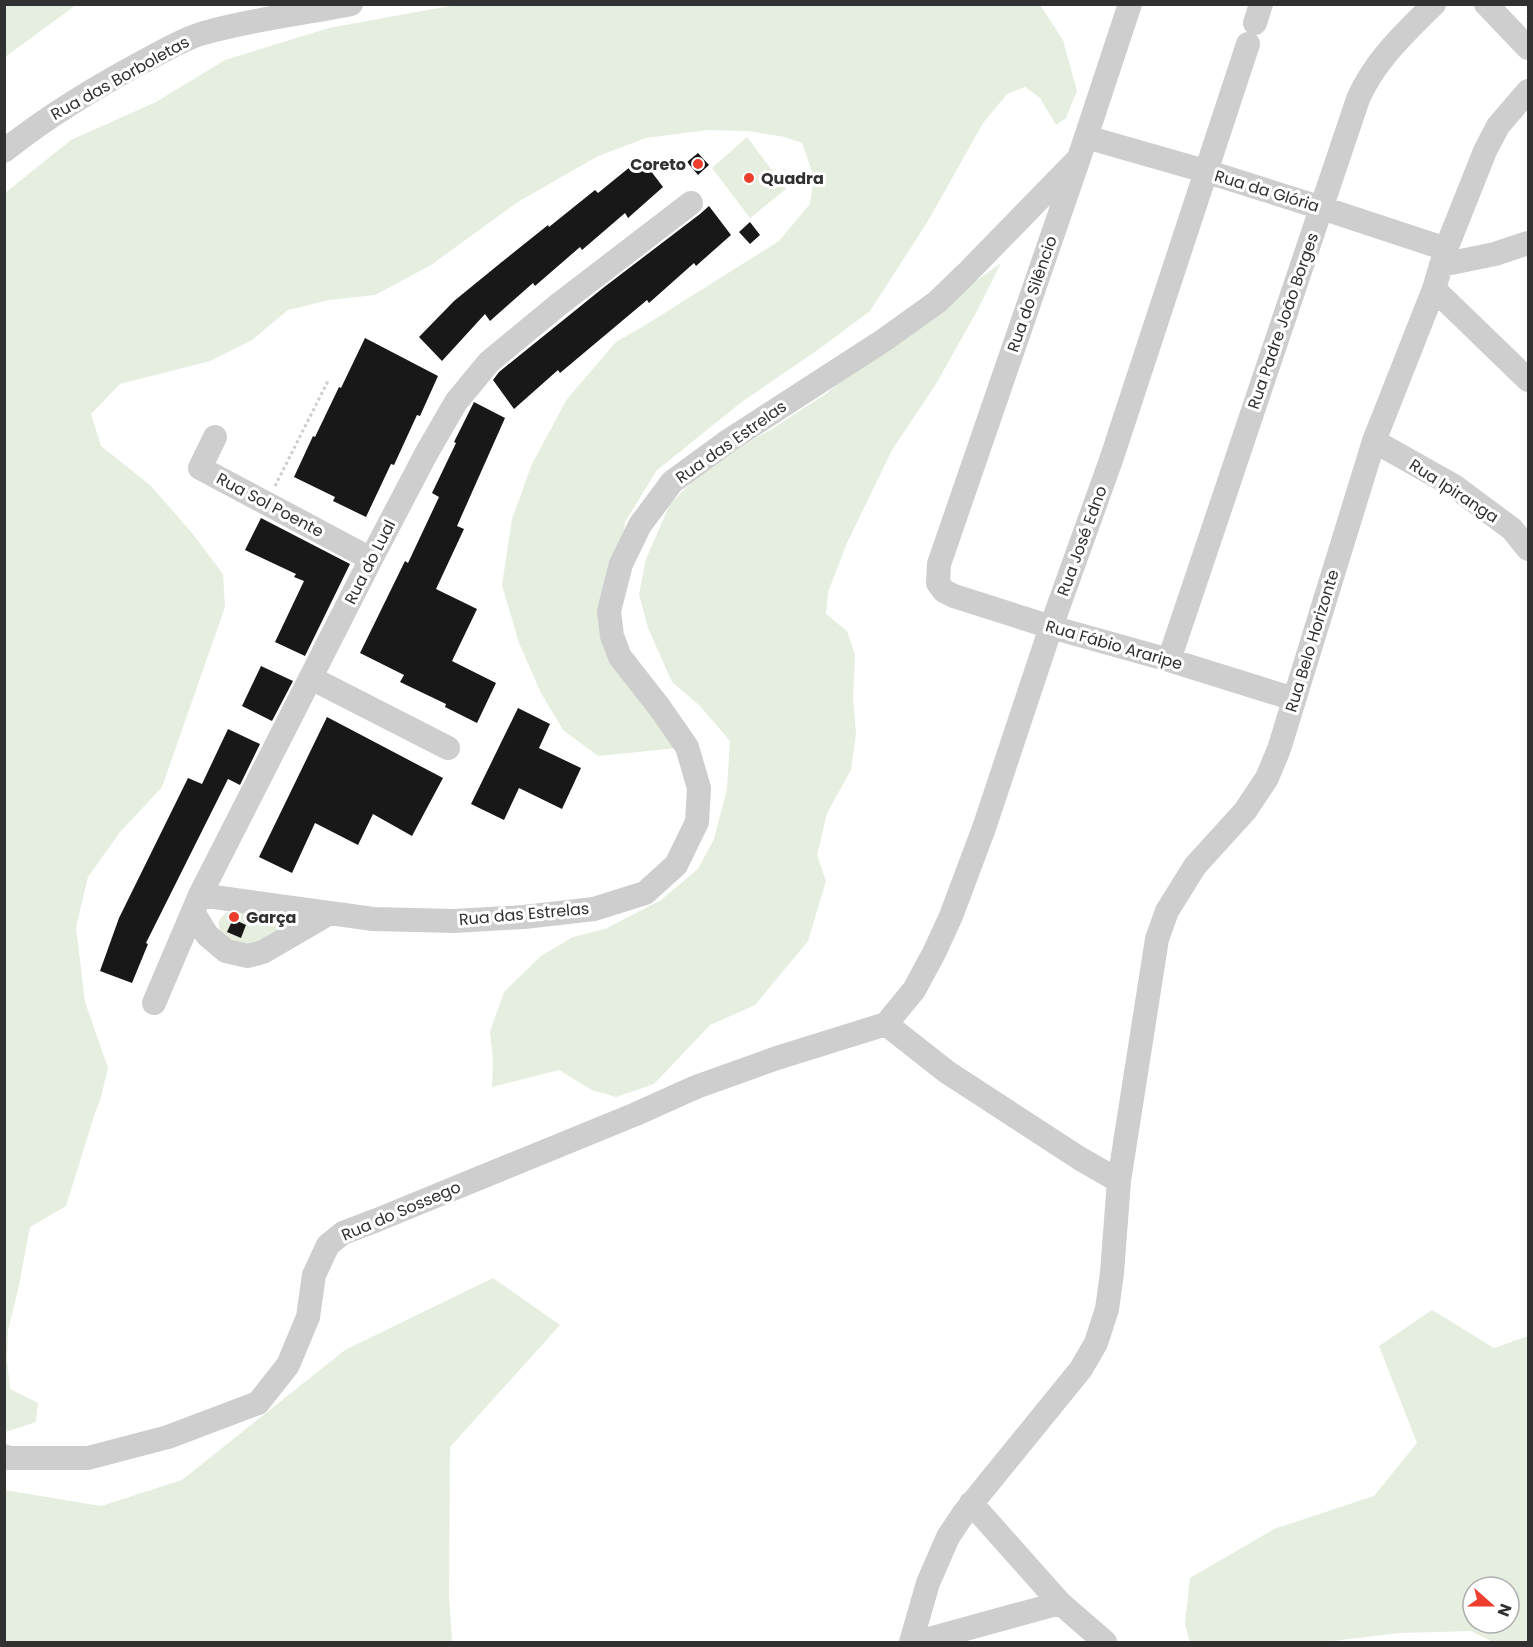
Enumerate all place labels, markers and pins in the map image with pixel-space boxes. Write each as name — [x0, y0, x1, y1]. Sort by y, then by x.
place label: Coreto — [630, 153, 686, 176]
marker: Coreto — [691, 157, 705, 171]
place label: Quadra — [761, 167, 824, 190]
marker: Quadra — [742, 171, 756, 185]
place label: Garça — [246, 906, 296, 929]
marker: Garça — [227, 910, 241, 924]

